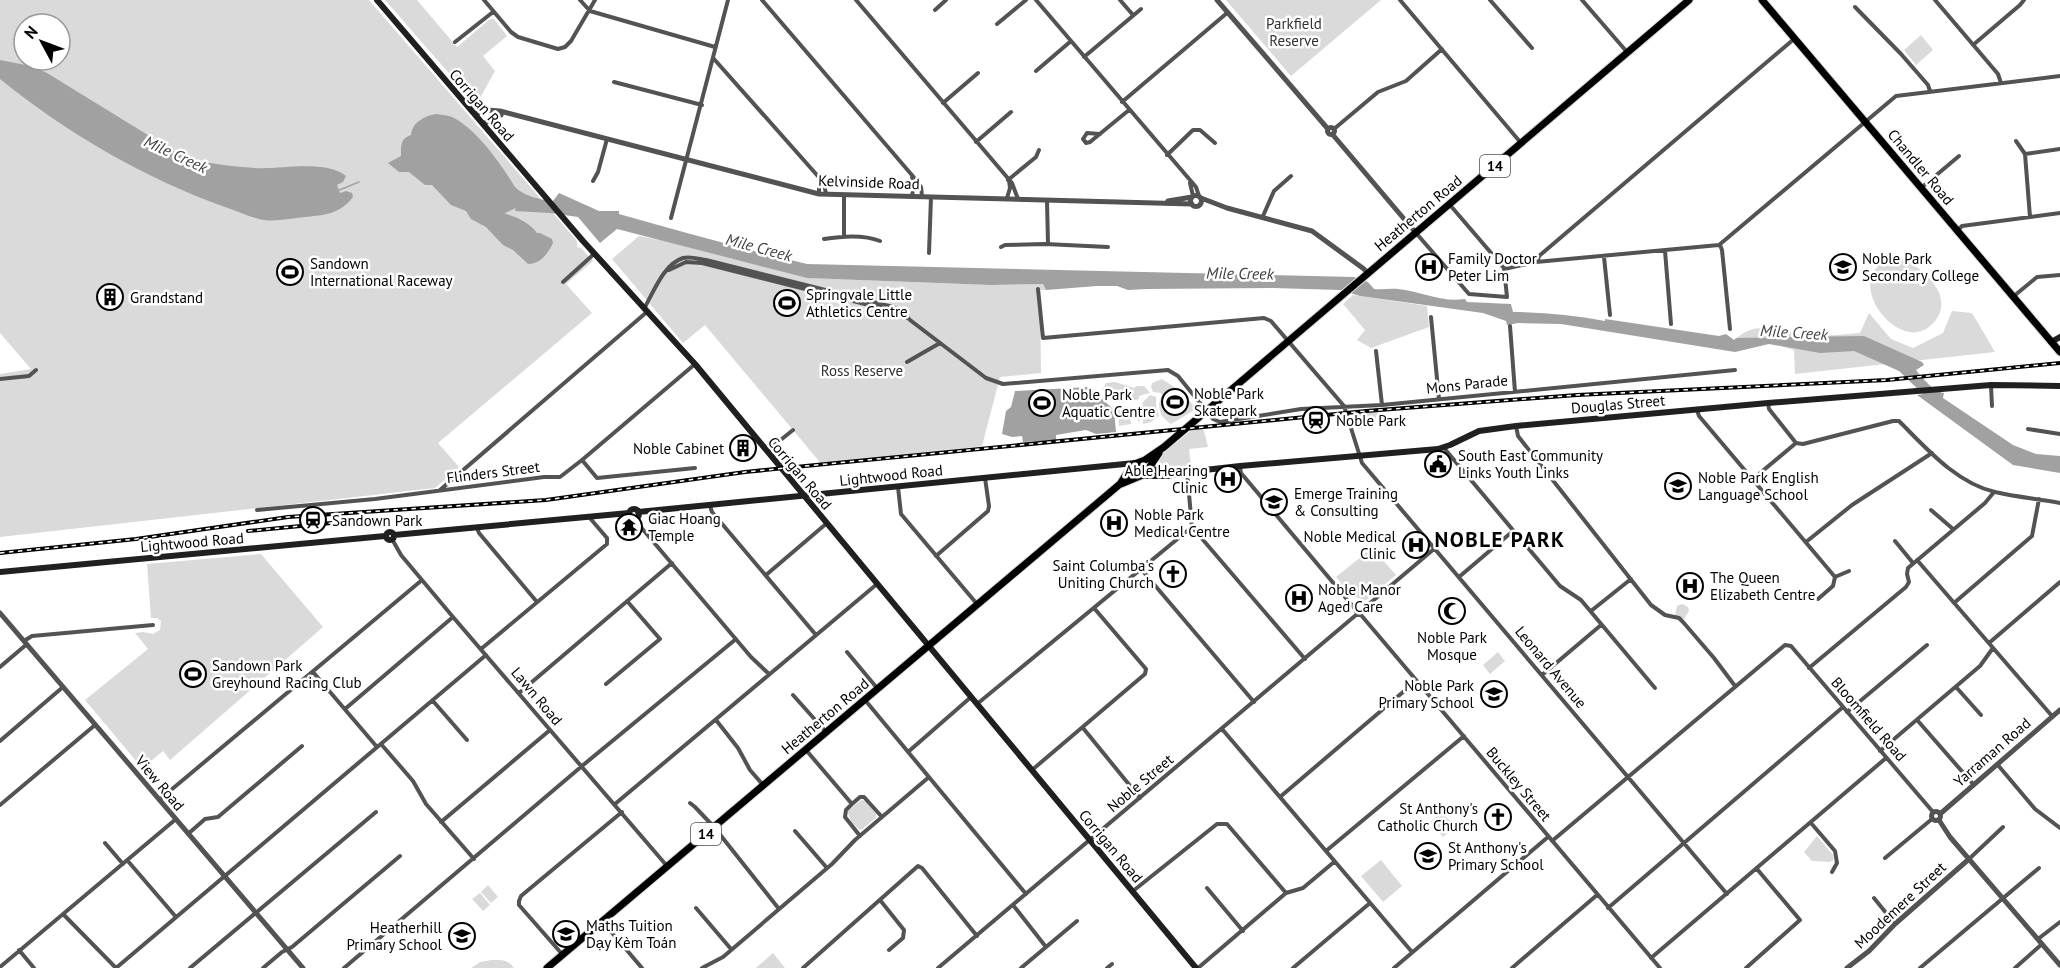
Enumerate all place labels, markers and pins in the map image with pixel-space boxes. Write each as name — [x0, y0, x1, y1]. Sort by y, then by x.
place label: Family Doctor Peter Lim — [1448, 249, 1537, 285]
place label: Noble Park Secondary College — [1862, 249, 1979, 285]
hospital icon: Family Doctor Peter Lim — [1414, 252, 1444, 282]
school or university icon: Noble Park Secondary College — [1828, 252, 1858, 282]
place label: Sandown International Raceway — [310, 254, 453, 290]
sports icon: Sandown International Raceway — [275, 257, 305, 287]
building icon: Grandstand — [95, 282, 125, 312]
place label: Springvale Little Athletics Centre — [806, 285, 912, 321]
place label: Grandstand — [130, 288, 203, 307]
sports icon: Springvale Little Athletics Centre — [772, 288, 802, 318]
place label: Noble Park Skatepark — [1194, 384, 1265, 420]
place label: Noble Park Aquatic Centre — [1062, 385, 1155, 421]
sports icon: Noble Park Skatepark — [1160, 387, 1190, 417]
sports icon: Noble Park Aquatic Centre — [1027, 388, 1057, 418]
station icon: Noble Park — [1301, 405, 1331, 435]
place label: Noble Park — [1336, 411, 1407, 430]
building icon: Noble Cabinet — [728, 433, 758, 463]
place label: Noble Cabinet — [633, 439, 724, 458]
place label: South East Community Links Youth Links — [1458, 446, 1603, 482]
public building icon: South East Community Links Youth Links — [1423, 449, 1453, 479]
place label: Able Hearing Clinic — [1125, 461, 1208, 497]
hospital icon: Able Hearing Clinic — [1213, 464, 1243, 494]
place label: Noble Park English Language School — [1698, 468, 1819, 504]
school or university icon: Noble Park English Language School — [1663, 471, 1693, 501]
place label: Emerge Training & Consulting — [1294, 484, 1398, 520]
school or university icon: Emerge Training & Consulting — [1259, 487, 1289, 517]
station icon: Sandown Park — [298, 505, 328, 535]
place label: Noble Park Medical Centre — [1134, 505, 1230, 541]
hospital icon: Noble Park Medical Centre — [1099, 508, 1129, 538]
place label: Giac Hoang Temple — [648, 509, 721, 545]
place label: Sandown Park — [332, 511, 423, 530]
temple icon: Giac Hoang Temple — [614, 512, 644, 542]
place label: Noble Medical Clinic — [1304, 527, 1397, 563]
hospital icon: Noble Medical Clinic — [1401, 530, 1431, 560]
place label: Saint Columba's Uniting Church — [1052, 556, 1154, 592]
church icon: Saint Columba's Uniting Church — [1158, 559, 1188, 589]
place label: The Queen Elizabeth Centre — [1710, 568, 1815, 604]
hospital icon: The Queen Elizabeth Centre — [1675, 571, 1705, 601]
place label: Noble Manor Aged Care — [1318, 580, 1401, 616]
hospital icon: Noble Manor Aged Care — [1284, 583, 1314, 613]
mosque icon: Noble Park Mosque — [1437, 596, 1467, 626]
place label: Noble Park Mosque — [1417, 628, 1488, 664]
place label: Sandown Park Greyhound Racing Club — [212, 656, 362, 692]
sports icon: Sandown Park Greyhound Racing Club — [178, 659, 208, 689]
place label: Noble Park Primary School — [1378, 676, 1475, 712]
school or university icon: Noble Park Primary School — [1479, 679, 1509, 709]
place label: St Anthony's Catholic Church — [1377, 799, 1478, 835]
church icon: St Anthony's Catholic Church — [1483, 802, 1513, 832]
place label: St Anthony's Primary School — [1448, 838, 1544, 874]
school or university icon: St Anthony's Primary School — [1413, 841, 1443, 871]
place label: Maths Tuition Dạy Kèm Toán — [586, 916, 676, 952]
place label: Heatherhill Primary School — [346, 918, 443, 954]
school or university icon: Maths Tuition Dạy Kèm Toán — [551, 919, 581, 949]
school or university icon: Heatherhill Primary School — [447, 921, 477, 951]

